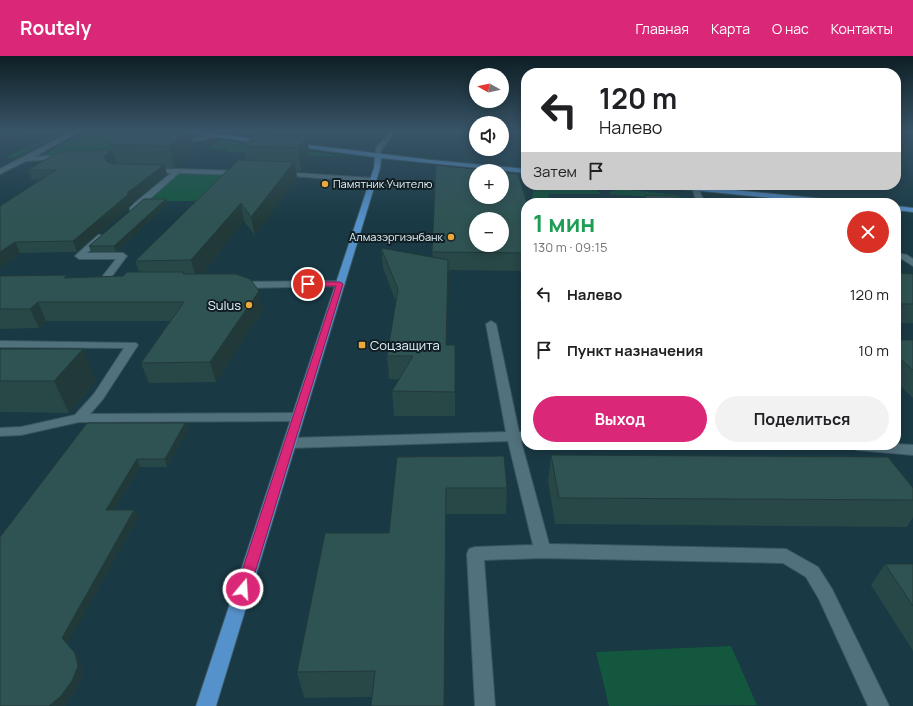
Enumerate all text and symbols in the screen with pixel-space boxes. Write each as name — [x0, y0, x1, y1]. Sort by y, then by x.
text: Routely — [20, 15, 91, 41]
text: Главная — [636, 19, 689, 38]
text: Карта — [711, 19, 750, 38]
text: О нас — [772, 19, 809, 38]
text: Контакты — [831, 19, 893, 38]
north arrow — [469, 68, 509, 108]
map controls — [469, 68, 509, 252]
text: 120 m — [599, 79, 677, 117]
icon: left — [533, 84, 585, 136]
text: Налево — [599, 115, 663, 139]
button: sound — [469, 116, 509, 156]
icon: arrive — [585, 160, 607, 182]
text: Затем — [533, 161, 577, 182]
button: + — [469, 164, 509, 204]
place label: Памятник Учителю — [333, 176, 433, 191]
marker: Памятник Учителю — [320, 179, 330, 189]
text: 1 мин — [533, 206, 595, 239]
button: close — [847, 211, 889, 253]
button: − — [469, 212, 509, 252]
place label: Алмазэргиэнбанк — [349, 229, 444, 244]
marker: Алмазэргиэнбанк — [446, 232, 456, 242]
text: 130 m · 09:15 — [533, 238, 607, 256]
pin — [291, 267, 325, 301]
icon: arrive — [297, 273, 319, 295]
icon: left — [533, 283, 555, 305]
text: Налево — [567, 284, 622, 305]
text: 120 m — [850, 284, 889, 305]
place label: Sulus — [208, 296, 241, 314]
marker: Sulus — [244, 300, 254, 310]
place label: Соцзащита — [370, 336, 440, 354]
icon: arrive — [533, 339, 555, 361]
marker: Соцзащита — [357, 340, 367, 350]
text: Пункт назначения — [567, 340, 703, 361]
text: 10 m — [858, 340, 889, 361]
button: Выход — [533, 396, 707, 442]
button: Поделиться — [715, 396, 889, 442]
position arrow — [222, 568, 264, 610]

